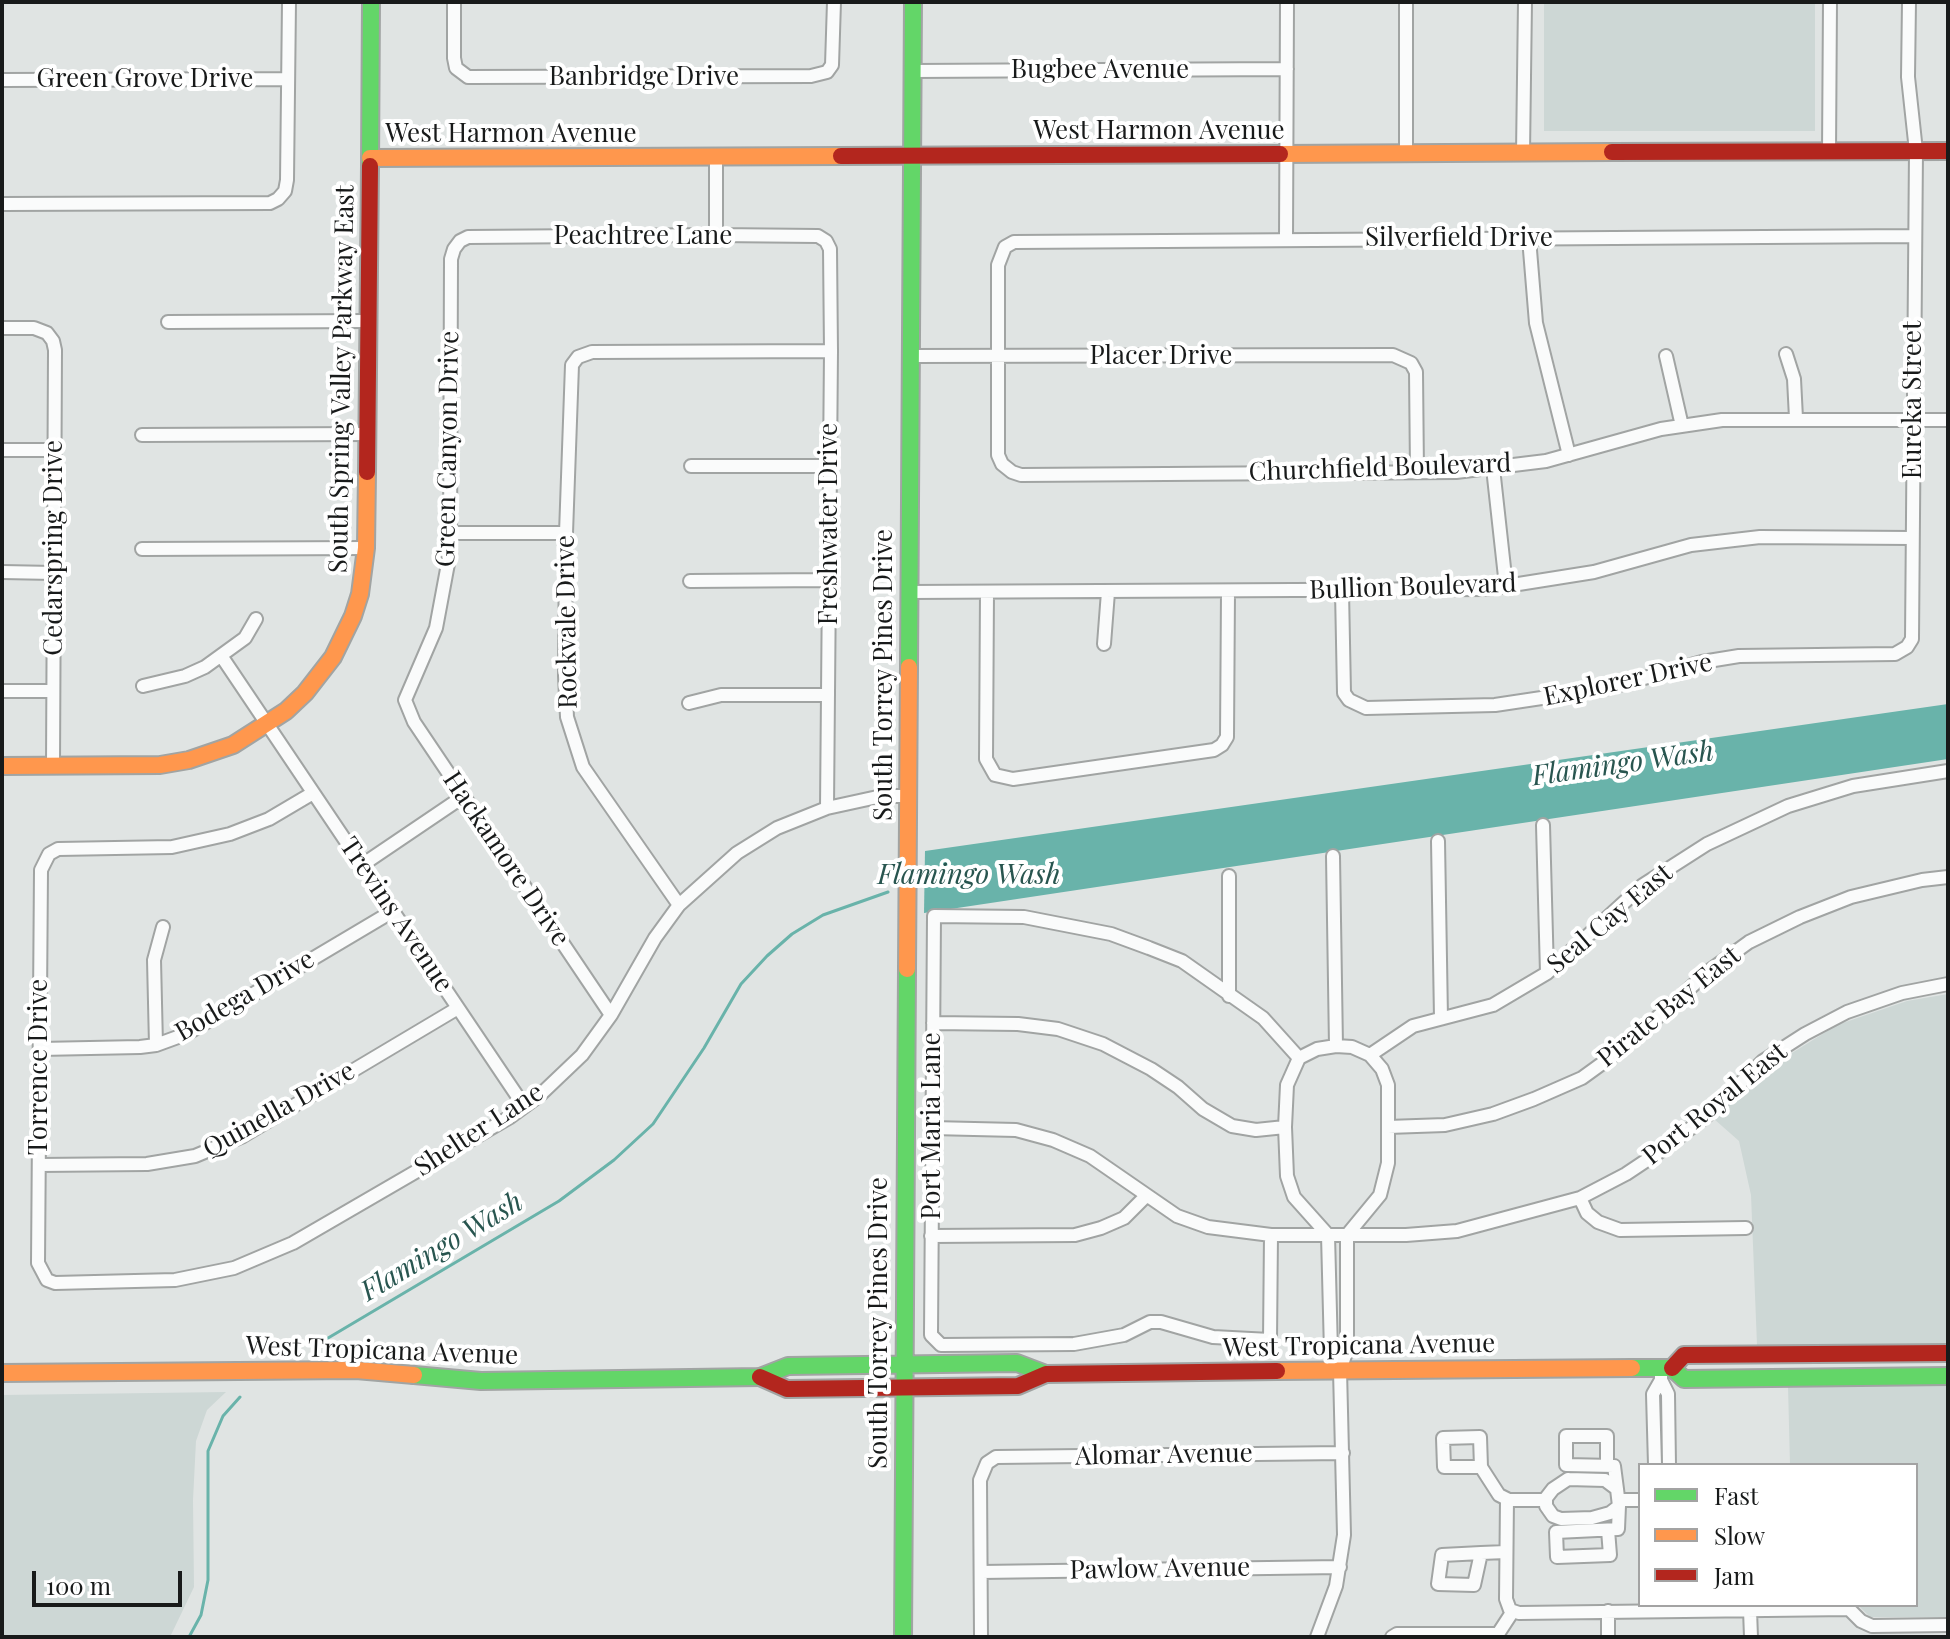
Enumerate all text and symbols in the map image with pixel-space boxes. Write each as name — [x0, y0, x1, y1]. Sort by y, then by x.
street label: Bugbee Avenue — [1011, 54, 1189, 86]
street label: Banbridge Drive — [549, 61, 739, 93]
street label: Green Grove Drive — [37, 63, 253, 95]
street label: West Harmon Avenue — [1033, 115, 1285, 147]
street label: West Harmon Avenue — [385, 118, 637, 150]
street label: South Spring Valley Parkway East — [323, 185, 361, 573]
street label: Peachtree Lane — [554, 220, 732, 252]
street label: Silverfield Drive — [1365, 222, 1553, 254]
street label: Eureka Street — [1897, 321, 1929, 479]
street label: Green Canyon Drive — [430, 330, 466, 568]
street label: Placer Drive — [1090, 340, 1232, 372]
street label: Freshwater Drive — [813, 423, 845, 625]
street label: Cedarspring Drive — [38, 440, 70, 656]
street label: Churchfield Boulevard — [1248, 448, 1512, 488]
street label: South Torrey Pines Drive — [868, 529, 900, 821]
street label: Rockvale Drive — [550, 535, 584, 709]
street label: Bullion Boulevard — [1309, 568, 1517, 606]
street label: Explorer Drive — [1541, 647, 1715, 713]
water label: Flamingo Wash — [1530, 735, 1716, 793]
street label: Hackamore Drive — [436, 766, 576, 952]
street label: Trevins Avenue — [333, 832, 459, 998]
water label: Flamingo Wash — [877, 858, 1061, 892]
street label: Seal Cay East — [1541, 858, 1679, 980]
street label: Pirate Bay East — [1591, 940, 1747, 1074]
street label: Bodega Drive — [170, 944, 320, 1048]
street label: Torrence Drive — [23, 979, 55, 1155]
street label: Port Maria Lane — [916, 1032, 948, 1220]
street label: Port Royal East — [1637, 1036, 1793, 1172]
street label: Quinella Drive — [198, 1055, 360, 1165]
street label: Shelter Lane — [409, 1077, 549, 1183]
street label: South Torrey Pines Drive — [863, 1177, 895, 1469]
water label: Flamingo Wash — [355, 1185, 529, 1309]
street label: West Tropicana Avenue — [1222, 1328, 1496, 1364]
street label: West Tropicana Avenue — [245, 1331, 519, 1371]
street label: Alomar Avenue — [1075, 1438, 1253, 1472]
legend — [1638, 1463, 1918, 1607]
text: Fast — [1714, 1479, 1759, 1511]
text: Slow — [1714, 1519, 1765, 1551]
street label: Pawlow Avenue — [1069, 1552, 1251, 1586]
scale bar — [36, 1555, 186, 1605]
text: Jam — [1714, 1559, 1755, 1591]
text: 100 m — [46, 1569, 111, 1601]

